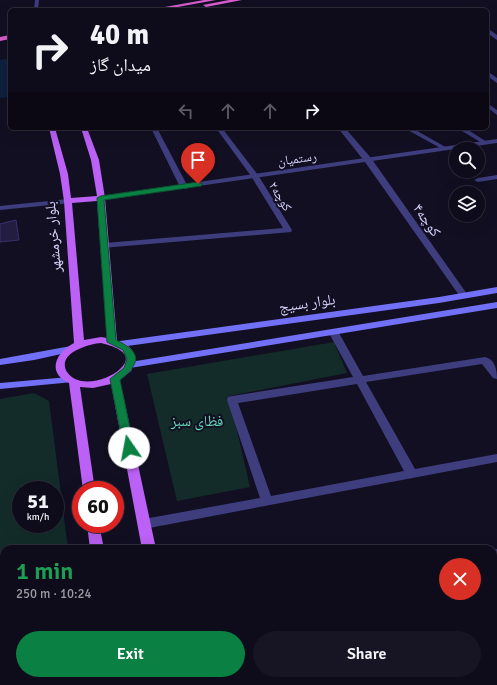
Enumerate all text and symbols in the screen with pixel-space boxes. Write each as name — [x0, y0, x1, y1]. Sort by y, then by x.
text: 40 m — [90, 18, 149, 52]
icon: right — [24, 24, 76, 76]
text: میدان گاز — [90, 54, 151, 76]
icon: left — [175, 100, 197, 122]
icon: ahead — [217, 100, 239, 122]
icon: ahead — [259, 100, 281, 122]
icon: right — [301, 100, 323, 122]
map controls — [449, 142, 485, 222]
button: search — [449, 142, 485, 178]
pin — [181, 143, 215, 184]
street label: رستمیان — [277, 148, 318, 170]
icon: arrive — [187, 149, 209, 171]
street label: کوچه۲ — [265, 179, 295, 215]
button: layers — [449, 186, 485, 222]
street label: کوچه۴ — [409, 200, 445, 240]
street label: بلوار خرمشهر — [41, 201, 65, 274]
street label: بلوار بسیج — [278, 290, 337, 317]
park label: فظای سبز — [170, 412, 223, 431]
position arrow — [108, 427, 150, 469]
speed limit sign: 60 — [72, 481, 124, 533]
text: 51 — [27, 489, 49, 514]
text: km/h — [27, 511, 49, 523]
text: 1 min — [16, 556, 73, 586]
button: close — [439, 558, 481, 600]
text: 250 m · 10:24 — [16, 586, 92, 602]
button: Exit — [16, 631, 245, 677]
button: Share — [253, 631, 481, 677]

